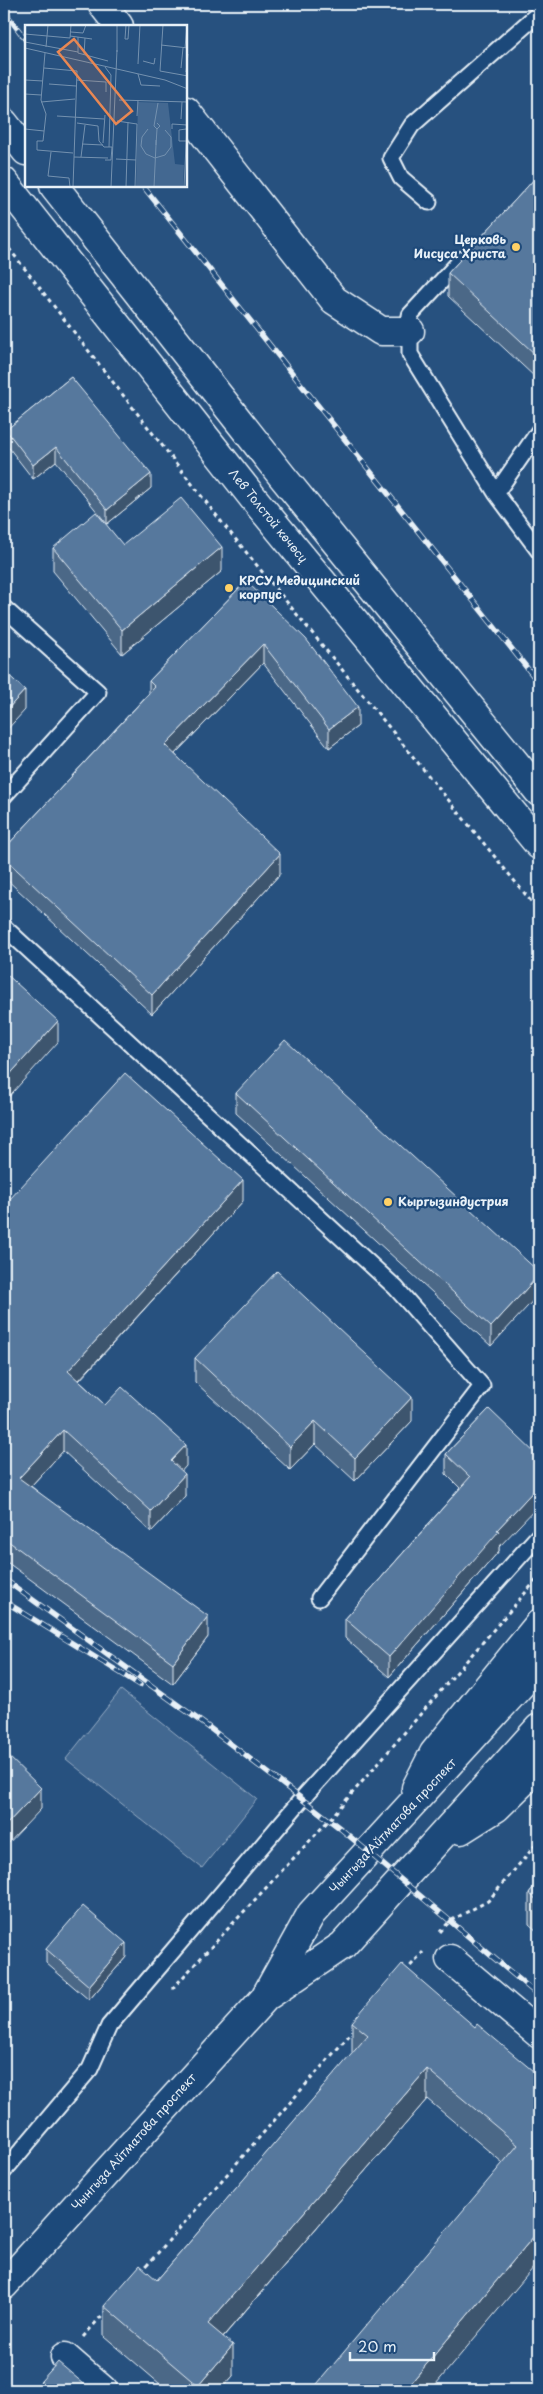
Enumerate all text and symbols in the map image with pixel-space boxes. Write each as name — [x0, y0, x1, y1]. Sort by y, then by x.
inset map — [25, 25, 188, 188]
place label: Церковь Иисуса Христа — [414, 230, 507, 262]
marker: Церковь Иисуса Христа — [510, 241, 522, 253]
street label: Лев Толстой көчөсү — [225, 464, 312, 566]
place label: КРСУ Медицинский корпус — [239, 571, 360, 603]
marker: КРСУ Медицинский корпус — [223, 582, 235, 594]
place label: Кыргызиндустрия — [398, 1192, 509, 1210]
marker: Кыргызиндустрия — [382, 1196, 394, 1208]
street label: Чынгыза Айтматова проспект — [325, 1754, 460, 1897]
street label: Чынгыза Айтматова проспект — [67, 2069, 200, 2214]
scale bar — [350, 2329, 434, 2361]
text: 20 m — [358, 2334, 397, 2357]

